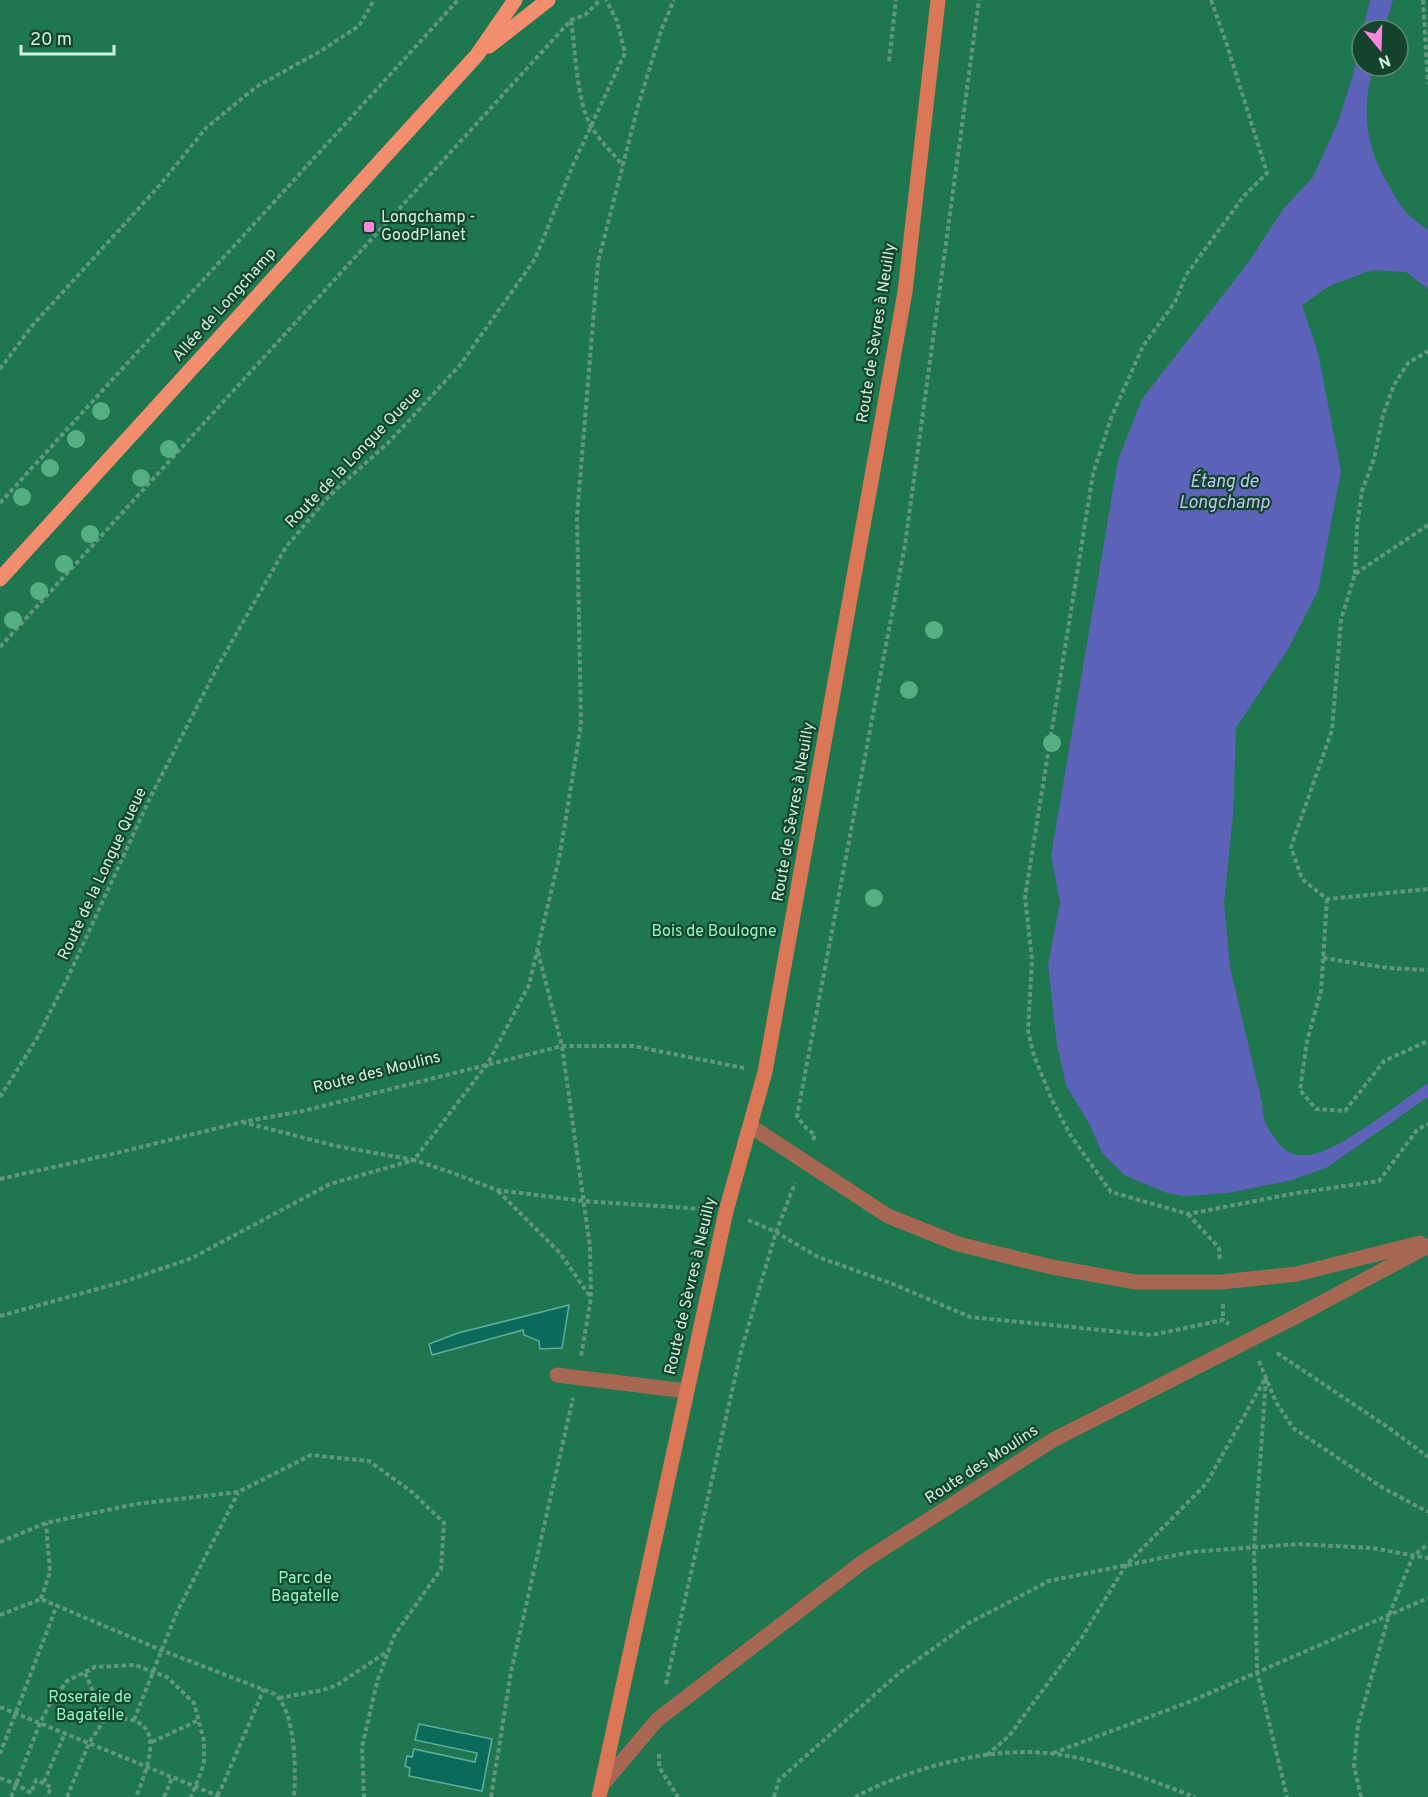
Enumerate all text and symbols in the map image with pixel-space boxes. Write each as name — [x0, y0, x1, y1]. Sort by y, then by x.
scale bar — [21, 18, 114, 56]
north arrow — [1350, 18, 1410, 78]
text: 20 m — [30, 29, 72, 52]
text: N — [1376, 49, 1393, 72]
place label: Longchamp - GoodPlanet — [381, 208, 476, 246]
marker: Longchamp - GoodPlanet — [362, 220, 376, 234]
street label: Route de Sèvres à Neuilly — [853, 242, 901, 424]
street label: Allée de Longchamp — [169, 244, 281, 366]
street label: Route de la Longue Queue — [281, 383, 427, 533]
water label: Étang de Longchamp — [1178, 469, 1270, 515]
street label: Route de Sèvres à Neuilly — [768, 721, 820, 903]
street label: Route de la Longue Queue — [54, 784, 152, 964]
park label: Bois de Boulogne — [651, 922, 777, 942]
street label: Route des Moulins — [311, 1047, 443, 1099]
street label: Route de Sèvres à Neuilly — [661, 1195, 721, 1377]
street label: Route des Moulins — [922, 1421, 1042, 1509]
park label: Parc de Bagatelle — [271, 1569, 339, 1607]
park label: Roseraie de Bagatelle — [48, 1688, 132, 1726]

